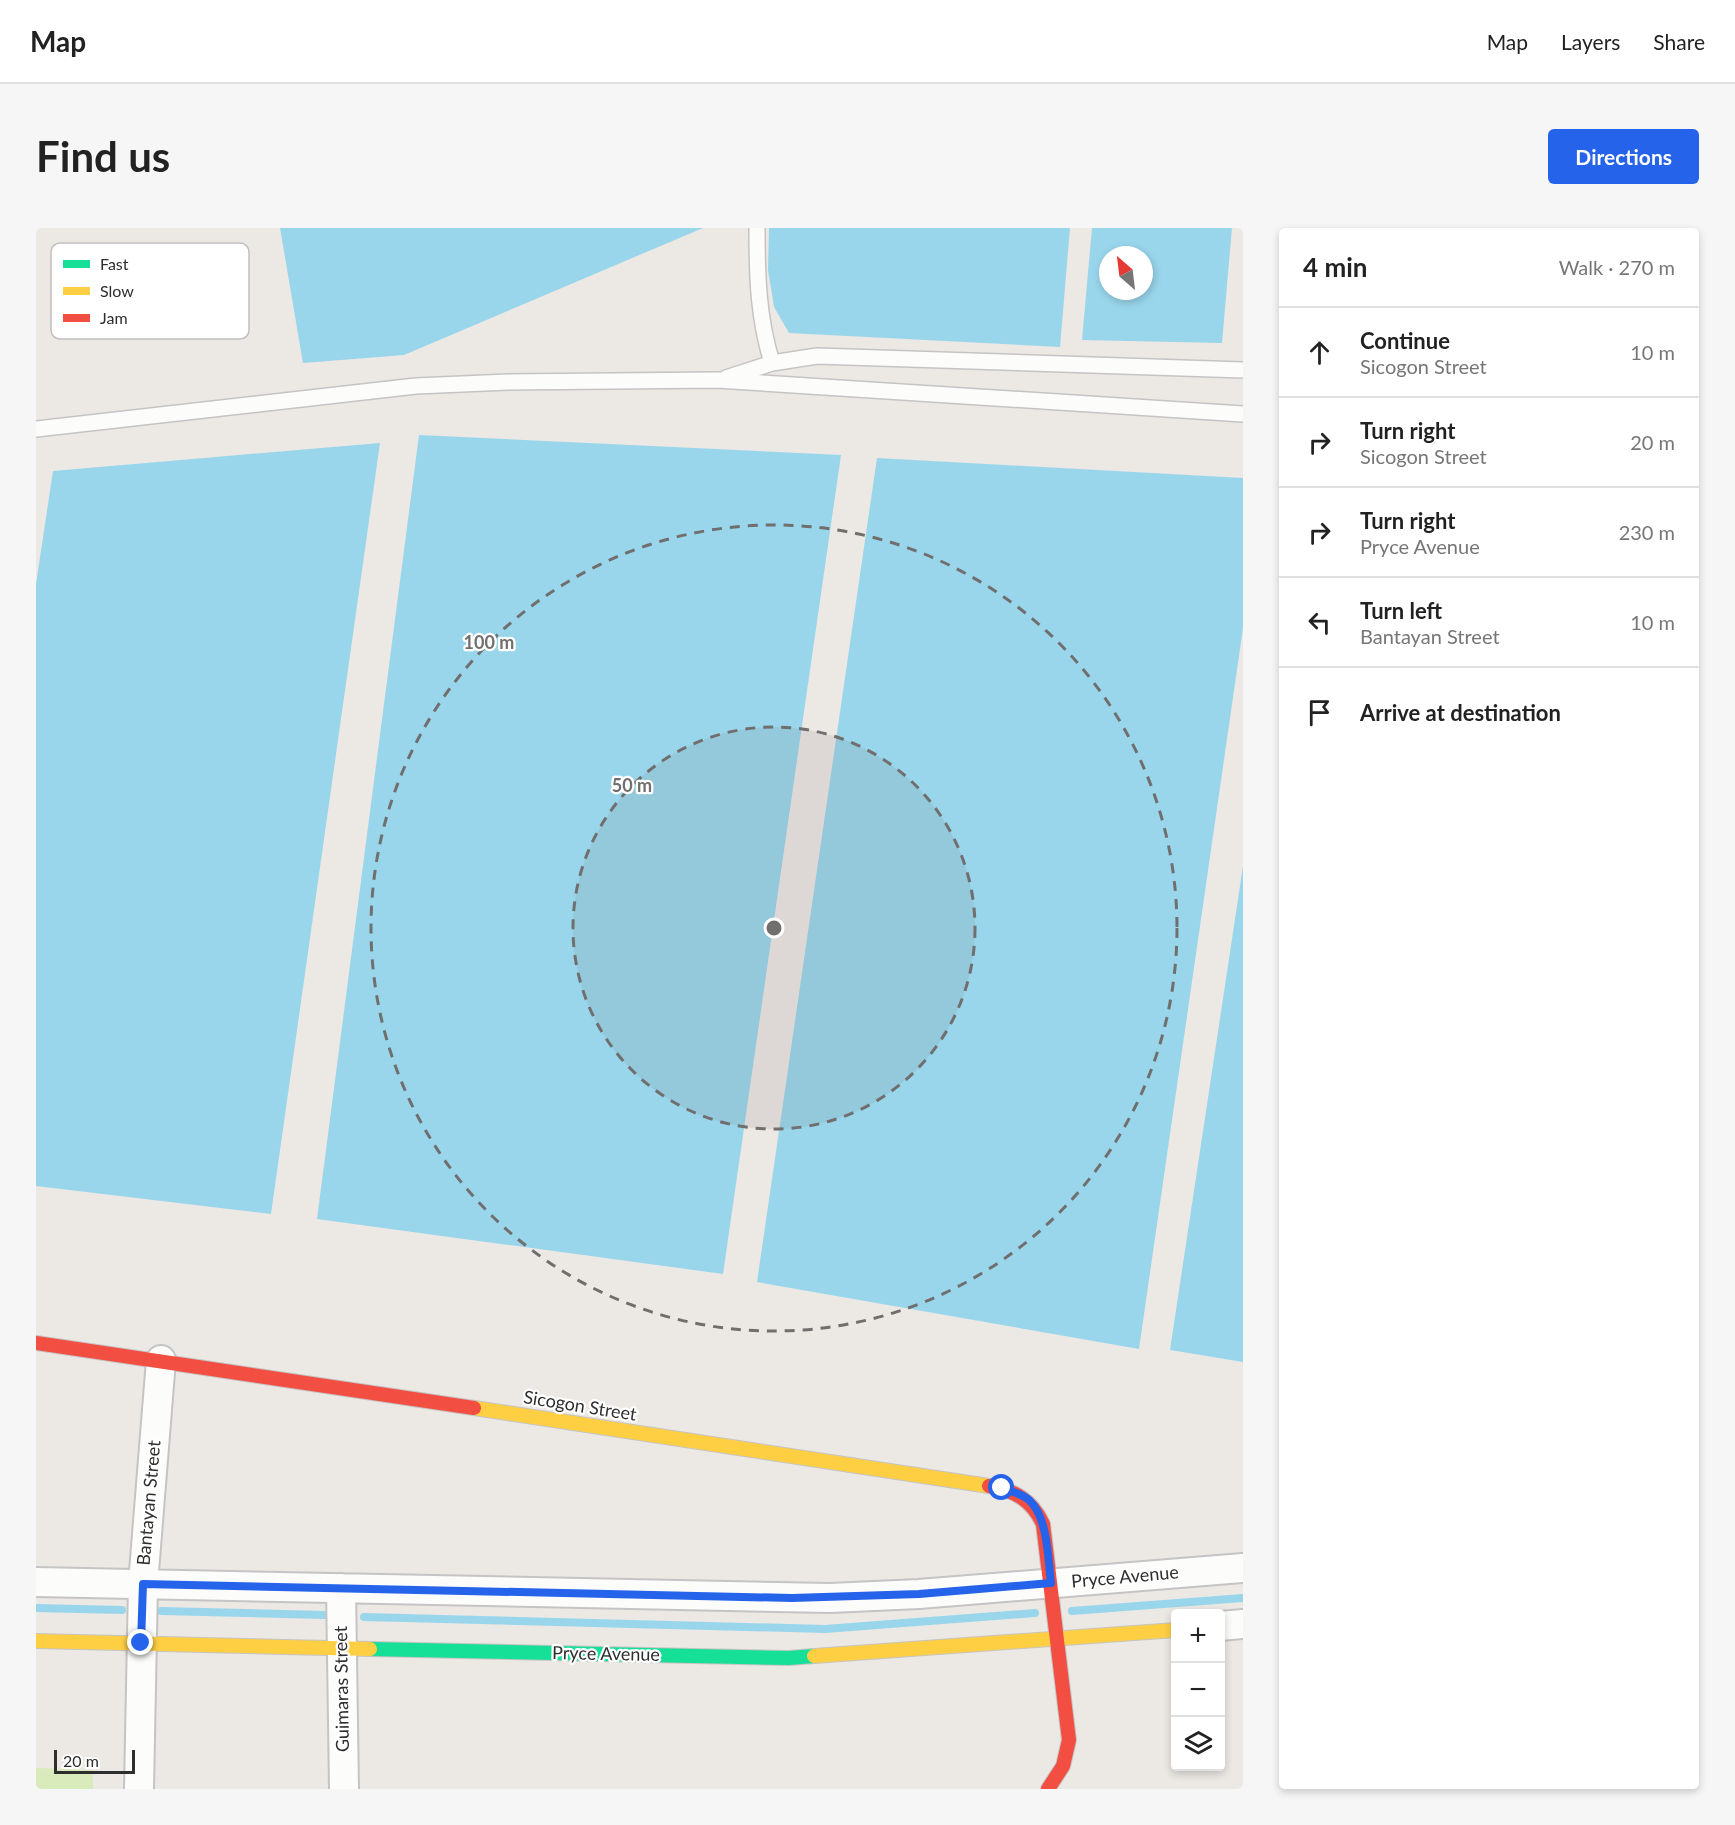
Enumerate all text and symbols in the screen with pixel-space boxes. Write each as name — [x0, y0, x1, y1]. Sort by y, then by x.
text: Map — [30, 24, 86, 58]
text: Map — [1487, 29, 1528, 54]
text: Layers — [1561, 29, 1620, 54]
text: Share — [1653, 29, 1705, 54]
button: Directions — [1548, 129, 1699, 184]
text: Find us — [36, 131, 170, 181]
legend — [51, 243, 249, 339]
north arrow — [1099, 246, 1153, 300]
text: 4 min — [1303, 251, 1367, 283]
text: Fast — [100, 254, 129, 273]
text: Walk · 270 m — [1559, 255, 1675, 279]
text: Slow — [100, 281, 134, 300]
text: Jam — [100, 308, 128, 327]
text: Continue — [1360, 327, 1450, 354]
icon: ahead — [1303, 336, 1336, 369]
text: 10 m — [1630, 340, 1675, 364]
text: Sicogon Street — [1360, 354, 1487, 378]
text: Turn right — [1360, 417, 1455, 444]
icon: right — [1303, 426, 1336, 459]
text: 20 m — [1630, 430, 1675, 454]
text: Sicogon Street — [1360, 444, 1487, 468]
text: Turn right — [1360, 507, 1455, 534]
icon: right — [1303, 516, 1336, 549]
text: 230 m — [1619, 520, 1675, 544]
text: Pryce Avenue — [1360, 534, 1480, 558]
text: Turn left — [1360, 597, 1442, 624]
icon: left — [1303, 606, 1336, 639]
text: 10 m — [1630, 610, 1675, 634]
text: Bantayan Street — [1360, 624, 1500, 648]
text: 100 m — [464, 631, 514, 653]
icon: arrive — [1303, 696, 1336, 729]
text: Arrive at destination — [1360, 699, 1561, 726]
text: 50 m — [612, 774, 652, 796]
centre of rings — [764, 918, 784, 938]
street label: Sicogon Street — [522, 1385, 639, 1425]
street label: Bantayan Street — [132, 1439, 164, 1566]
route start — [988, 1474, 1014, 1500]
street label: Pryce Avenue — [1070, 1560, 1180, 1592]
map controls — [1171, 1609, 1225, 1771]
button: + — [1171, 1609, 1225, 1663]
street label: Guimaras Street — [329, 1625, 353, 1752]
route end — [127, 1629, 153, 1655]
street label: Pryce Avenue — [552, 1641, 660, 1665]
button: − — [1171, 1663, 1225, 1717]
button: layers — [1171, 1717, 1225, 1771]
scale bar — [54, 1747, 135, 1774]
text: 20 m — [63, 1751, 99, 1770]

